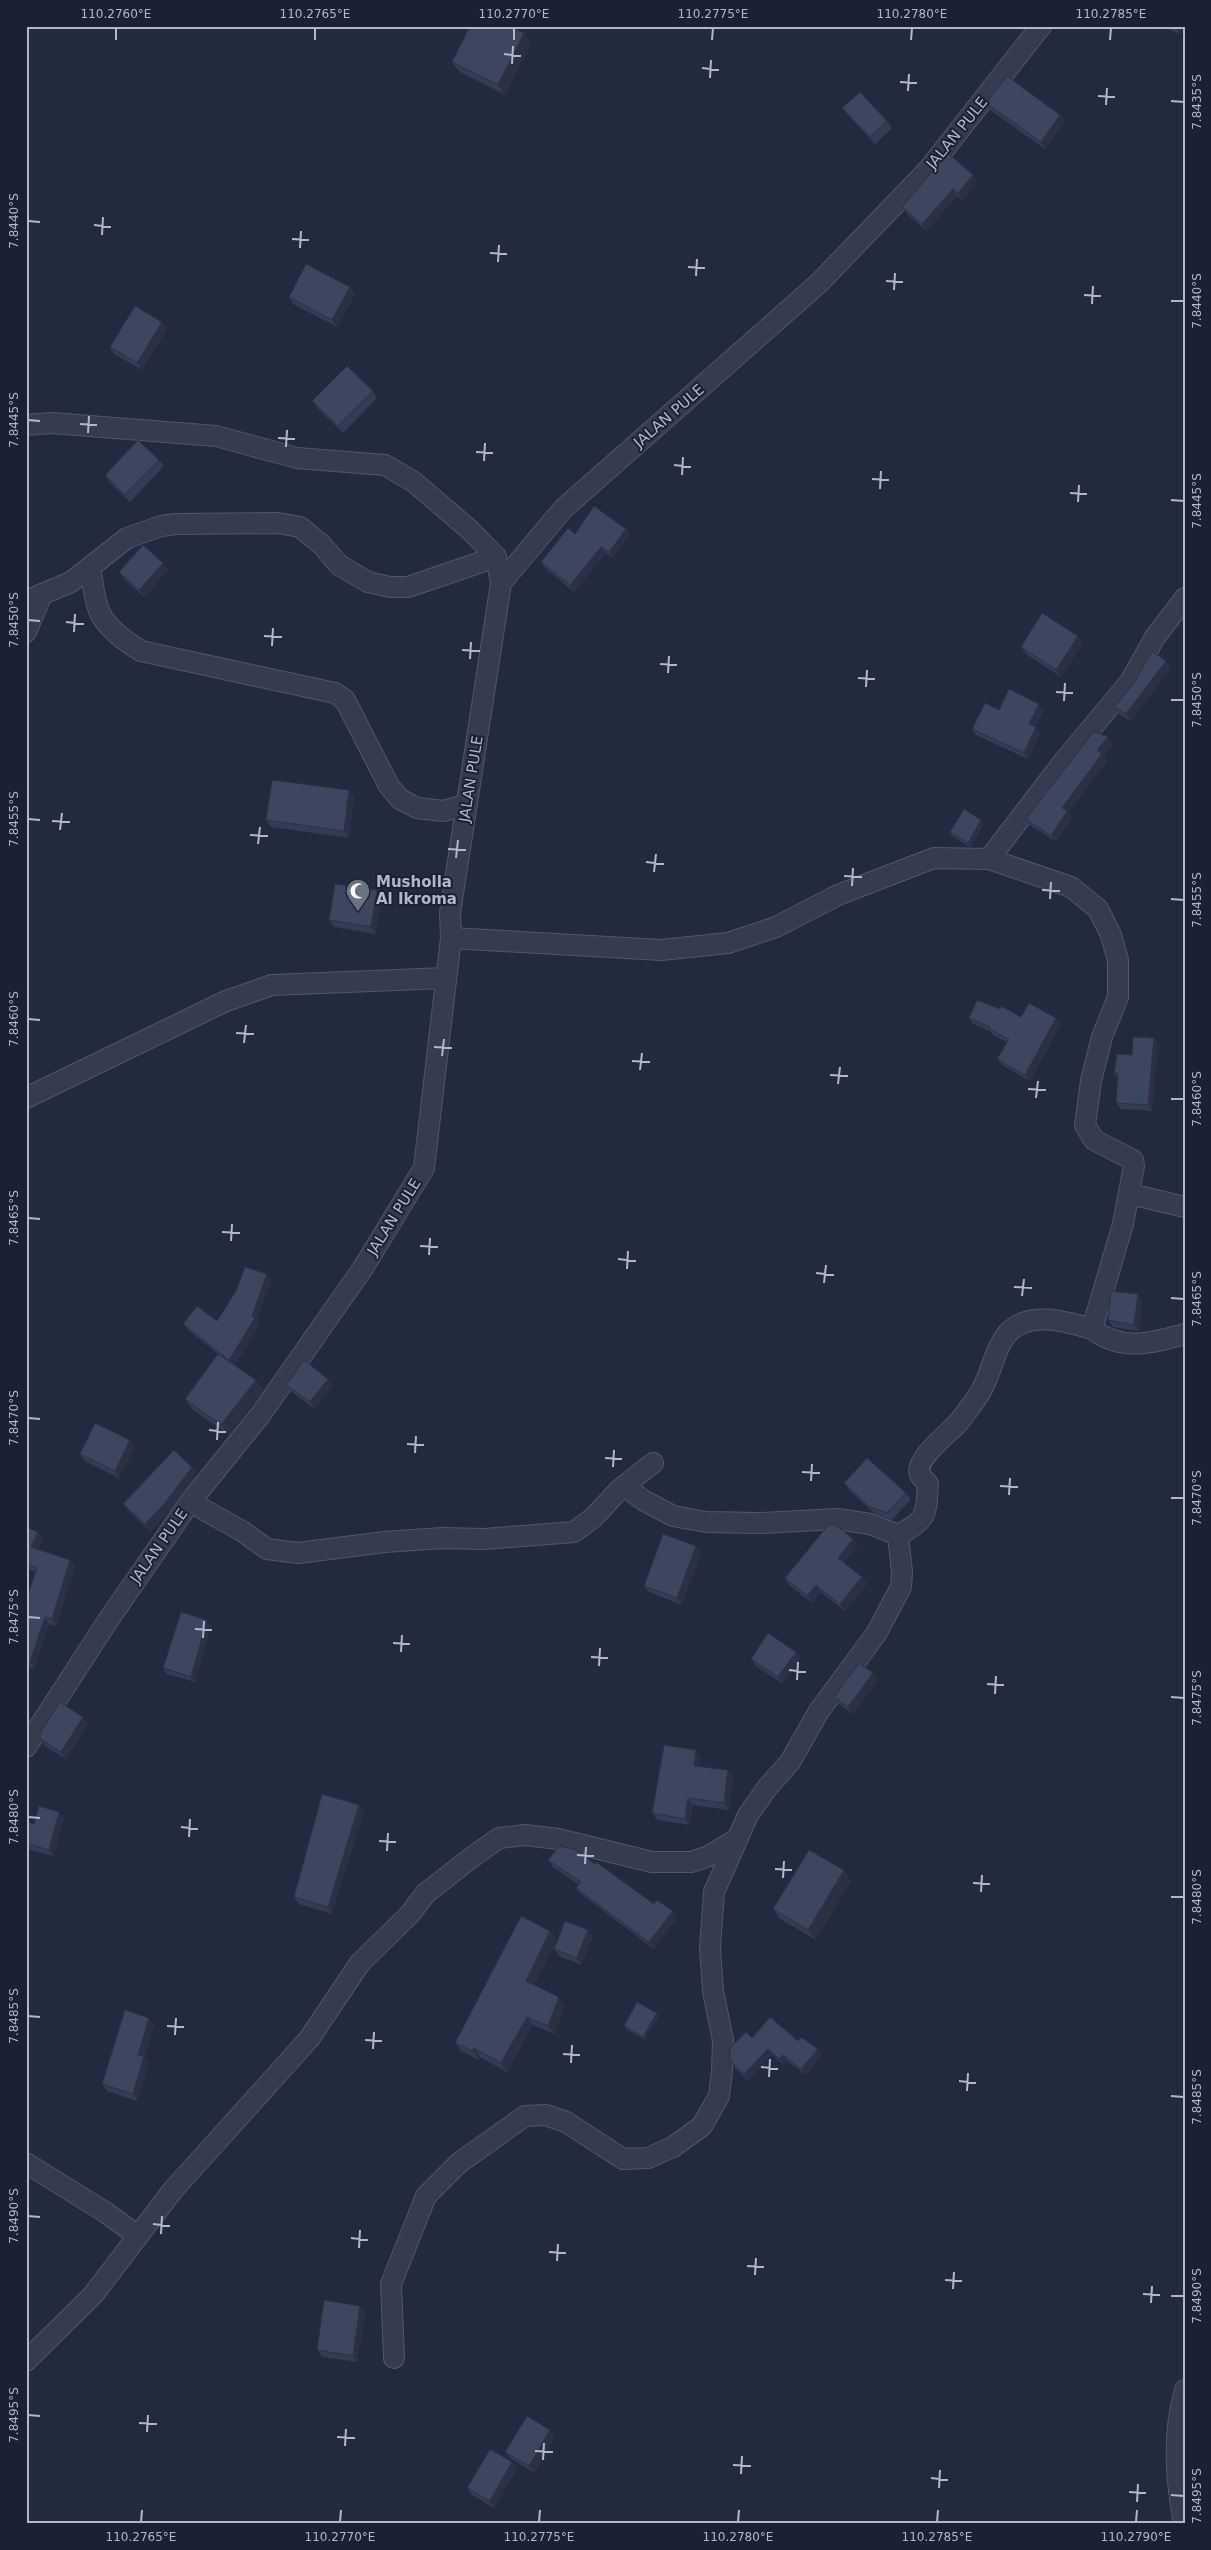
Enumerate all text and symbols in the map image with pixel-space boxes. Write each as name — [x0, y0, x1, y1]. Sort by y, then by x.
text: 110.2760°E — [81, 7, 151, 21]
text: 110.2765°E — [280, 7, 350, 21]
text: 110.2770°E — [479, 7, 549, 21]
text: 110.2775°E — [678, 7, 748, 21]
text: 110.2780°E — [877, 7, 947, 21]
text: 110.2785°E — [1076, 7, 1146, 21]
text: 7.8435°S — [1190, 74, 1204, 130]
street label: JALAN PULE — [922, 93, 991, 173]
text: 7.8440°S — [7, 193, 21, 249]
text: 7.8440°S — [1190, 273, 1204, 329]
street label: JALAN PULE — [629, 381, 708, 452]
text: 7.8445°S — [7, 392, 21, 448]
text: 7.8445°S — [1190, 473, 1204, 529]
text: 7.8450°S — [7, 592, 21, 648]
text: 7.8450°S — [1190, 672, 1204, 728]
street label: JALAN PULE — [455, 735, 487, 824]
text: 7.8455°S — [7, 791, 21, 847]
text: 7.8455°S — [1190, 872, 1204, 928]
place label: Musholla Al Ikroma — [376, 873, 457, 908]
mosque icon: Musholla Al Ikroma — [345, 878, 371, 912]
text: 7.8460°S — [7, 991, 21, 1047]
text: 7.8460°S — [1190, 1071, 1204, 1127]
street label: JALAN PULE — [363, 1175, 425, 1260]
text: 7.8465°S — [7, 1190, 21, 1246]
text: 7.8465°S — [1190, 1271, 1204, 1327]
text: 7.8470°S — [7, 1390, 21, 1446]
text: 7.8470°S — [1190, 1470, 1204, 1526]
street label: JALAN PULE — [126, 1505, 191, 1588]
text: 7.8475°S — [7, 1589, 21, 1645]
text: 7.8475°S — [1190, 1670, 1204, 1726]
text: 7.8480°S — [7, 1789, 21, 1845]
text: 7.8480°S — [1190, 1869, 1204, 1925]
text: 7.8485°S — [7, 1988, 21, 2044]
text: 7.8485°S — [1190, 2069, 1204, 2125]
text: 7.8490°S — [7, 2188, 21, 2244]
text: 7.8490°S — [1190, 2268, 1204, 2324]
text: 7.8495°S — [7, 2387, 21, 2443]
text: 7.8495°S — [1190, 2468, 1204, 2524]
text: 110.2765°E — [106, 2530, 176, 2544]
text: 110.2770°E — [305, 2530, 375, 2544]
text: 110.2775°E — [504, 2530, 574, 2544]
text: 110.2780°E — [703, 2530, 773, 2544]
text: 110.2785°E — [902, 2530, 972, 2544]
text: 110.2790°E — [1101, 2530, 1171, 2544]

